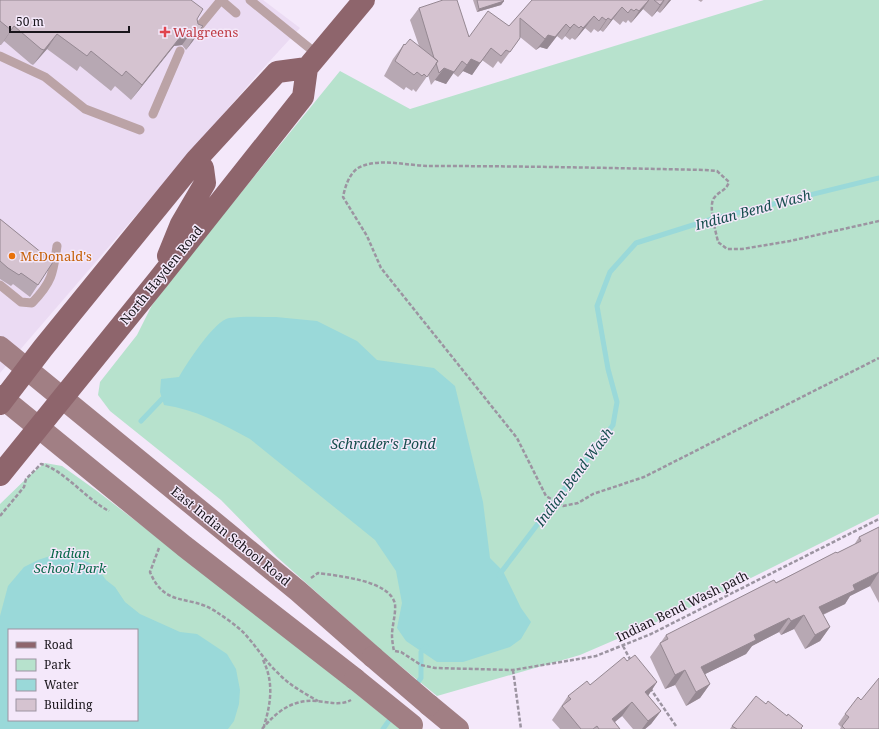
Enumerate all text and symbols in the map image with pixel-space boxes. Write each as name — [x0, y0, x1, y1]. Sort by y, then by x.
scale bar — [10, 8, 129, 34]
text: 50 m — [16, 13, 44, 30]
place label: Walgreens — [173, 23, 238, 41]
marker: Walgreens — [160, 27, 170, 37]
water label: Indian Bend Wash — [692, 185, 813, 234]
street label: North Hayden Road — [115, 222, 207, 328]
place label: McDonald's — [20, 247, 92, 265]
marker: McDonald's — [7, 251, 17, 261]
water label: Indian Bend Wash — [530, 423, 617, 531]
water label: Schrader's Pond — [330, 434, 436, 453]
street label: East Indian School Road — [167, 482, 295, 590]
park label: Indian School Park — [34, 544, 107, 577]
street label: Indian Bend Wash path — [613, 566, 751, 646]
legend — [8, 629, 138, 721]
text: Road — [44, 636, 74, 653]
text: Park — [44, 656, 72, 673]
text: Water — [44, 676, 79, 693]
text: Building — [44, 696, 93, 713]

